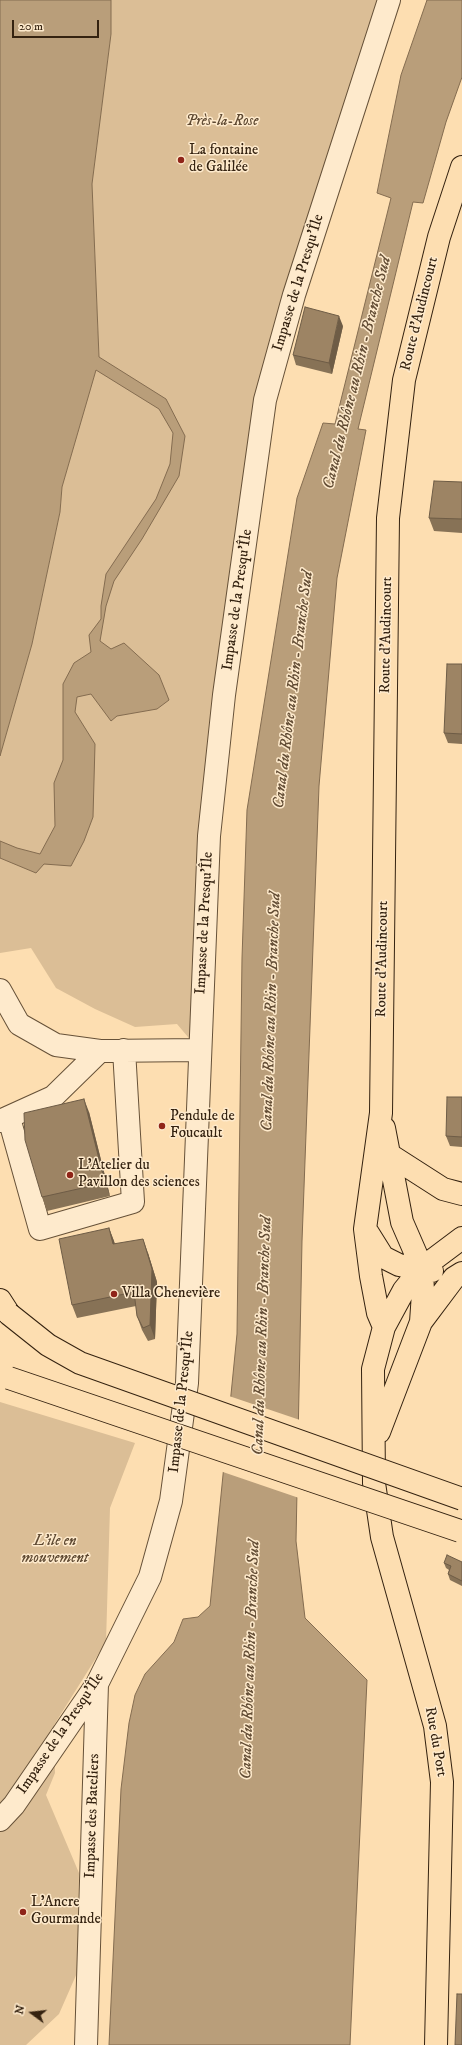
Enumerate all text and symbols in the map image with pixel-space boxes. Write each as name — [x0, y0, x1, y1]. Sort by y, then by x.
scale bar — [14, 12, 101, 38]
text: 20 m — [19, 19, 43, 34]
park label: Près-la-Rose — [186, 113, 258, 131]
place label: La fontaine de Galilée — [189, 142, 258, 177]
marker: La fontaine de Galilée — [176, 155, 186, 165]
street label: Impasse de la Presqu'Île — [270, 212, 328, 354]
water label: Canal du Rhône au Rhin - Branche Sud — [320, 255, 396, 491]
street label: Route d'Audincourt — [397, 255, 443, 373]
street label: Impasse de la Presqu'Île — [219, 528, 257, 672]
water label: Canal du Rhône au Rhin - Branche Sud — [270, 570, 318, 810]
street label: Route d'Audincourt — [377, 576, 397, 694]
street label: Impasse de la Presqu'Île — [192, 851, 218, 995]
water label: Canal du Rhône au Rhin - Branche Sud — [258, 892, 286, 1132]
street label: Route d'Audincourt — [373, 900, 393, 1018]
place label: Pendule de Foucault — [170, 1108, 235, 1143]
marker: Pendule de Foucault — [157, 1121, 167, 1131]
place label: L'Atelier du Pavillon des sciences — [78, 1157, 200, 1192]
marker: L'Atelier du Pavillon des sciences — [65, 1170, 75, 1180]
water label: Canal du Rhône au Rhin - Branche Sud — [249, 1216, 277, 1456]
place label: Villa Chenevière — [122, 1285, 220, 1303]
marker: Villa Chenevière — [109, 1289, 119, 1299]
street label: Impasse de la Presqu'Île — [166, 1330, 198, 1474]
park label: L'ile en mouvement — [22, 1533, 88, 1568]
water label: Canal du Rhône au Rhin - Branche Sud — [237, 1540, 265, 1780]
street label: Impasse de la Presqu'Île — [14, 1670, 108, 1798]
street label: Rue du Port — [420, 1706, 450, 1778]
street label: Impasse des Bateliers — [82, 1753, 104, 1879]
place label: L'Ancre Gourmande — [31, 1894, 101, 1929]
marker: L'Ancre Gourmande — [18, 1907, 28, 1917]
north arrow — [12, 1993, 52, 2033]
text: N — [12, 2004, 28, 2016]

